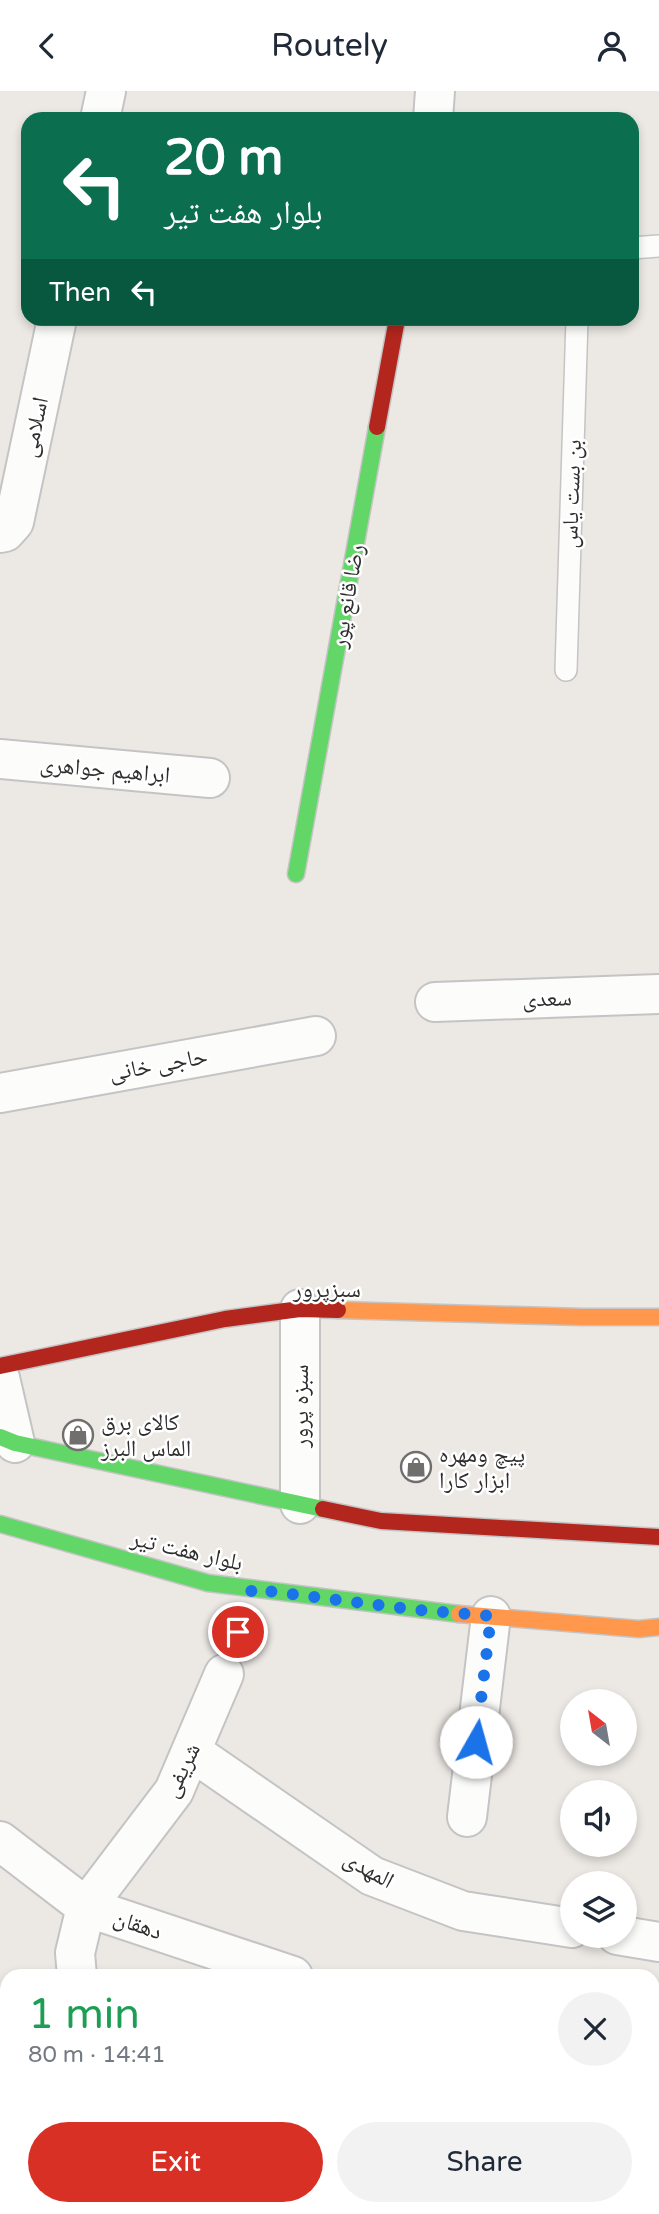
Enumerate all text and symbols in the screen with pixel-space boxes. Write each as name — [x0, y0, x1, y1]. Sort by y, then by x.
icon: back — [28, 27, 66, 65]
text: Routely — [271, 27, 388, 65]
icon: person — [593, 27, 631, 65]
text: 20 m — [164, 129, 283, 188]
icon: left — [49, 140, 140, 231]
text: بلوار هفت تیر — [164, 194, 322, 232]
icon: left — [125, 273, 163, 311]
text: Then — [49, 277, 111, 308]
street label: اسلامی — [15, 394, 55, 460]
street label: بن بست یاس — [556, 439, 588, 549]
street label: رضا قانع پور — [325, 542, 371, 651]
street label: ابراهیم جواهری — [38, 750, 171, 791]
street label: سعدی — [522, 984, 572, 1014]
street label: حاجی خانی — [107, 1043, 210, 1087]
street label: سبزپرور — [292, 1276, 361, 1304]
street label: سبزه پرور — [287, 1364, 315, 1449]
place label: کالای برق الماس البرز — [100, 1409, 191, 1463]
shop icon: کالای برق الماس البرز — [61, 1418, 95, 1452]
place label: پیچ ومهره ابزار کارا — [439, 1441, 525, 1495]
shop icon: پیچ ومهره ابزار کارا — [399, 1450, 433, 1484]
street label: بلوار هفت تیر — [127, 1524, 245, 1577]
pin — [208, 1602, 268, 1662]
icon: arrive — [219, 1613, 257, 1651]
north arrow — [560, 1689, 637, 1766]
map controls — [560, 1689, 637, 1948]
position arrow — [439, 1705, 513, 1779]
street label: شریفی — [157, 1739, 207, 1802]
button: sound — [560, 1780, 637, 1857]
street label: المهدی — [338, 1845, 399, 1895]
button: layers — [560, 1871, 637, 1948]
street label: دهقان — [110, 1904, 166, 1946]
text: 1 min — [28, 1989, 140, 2040]
button: close — [558, 1992, 632, 2066]
text: 80 m · 14:41 — [28, 2041, 166, 2069]
button: Exit — [28, 2122, 323, 2202]
button: Share — [337, 2122, 632, 2202]

